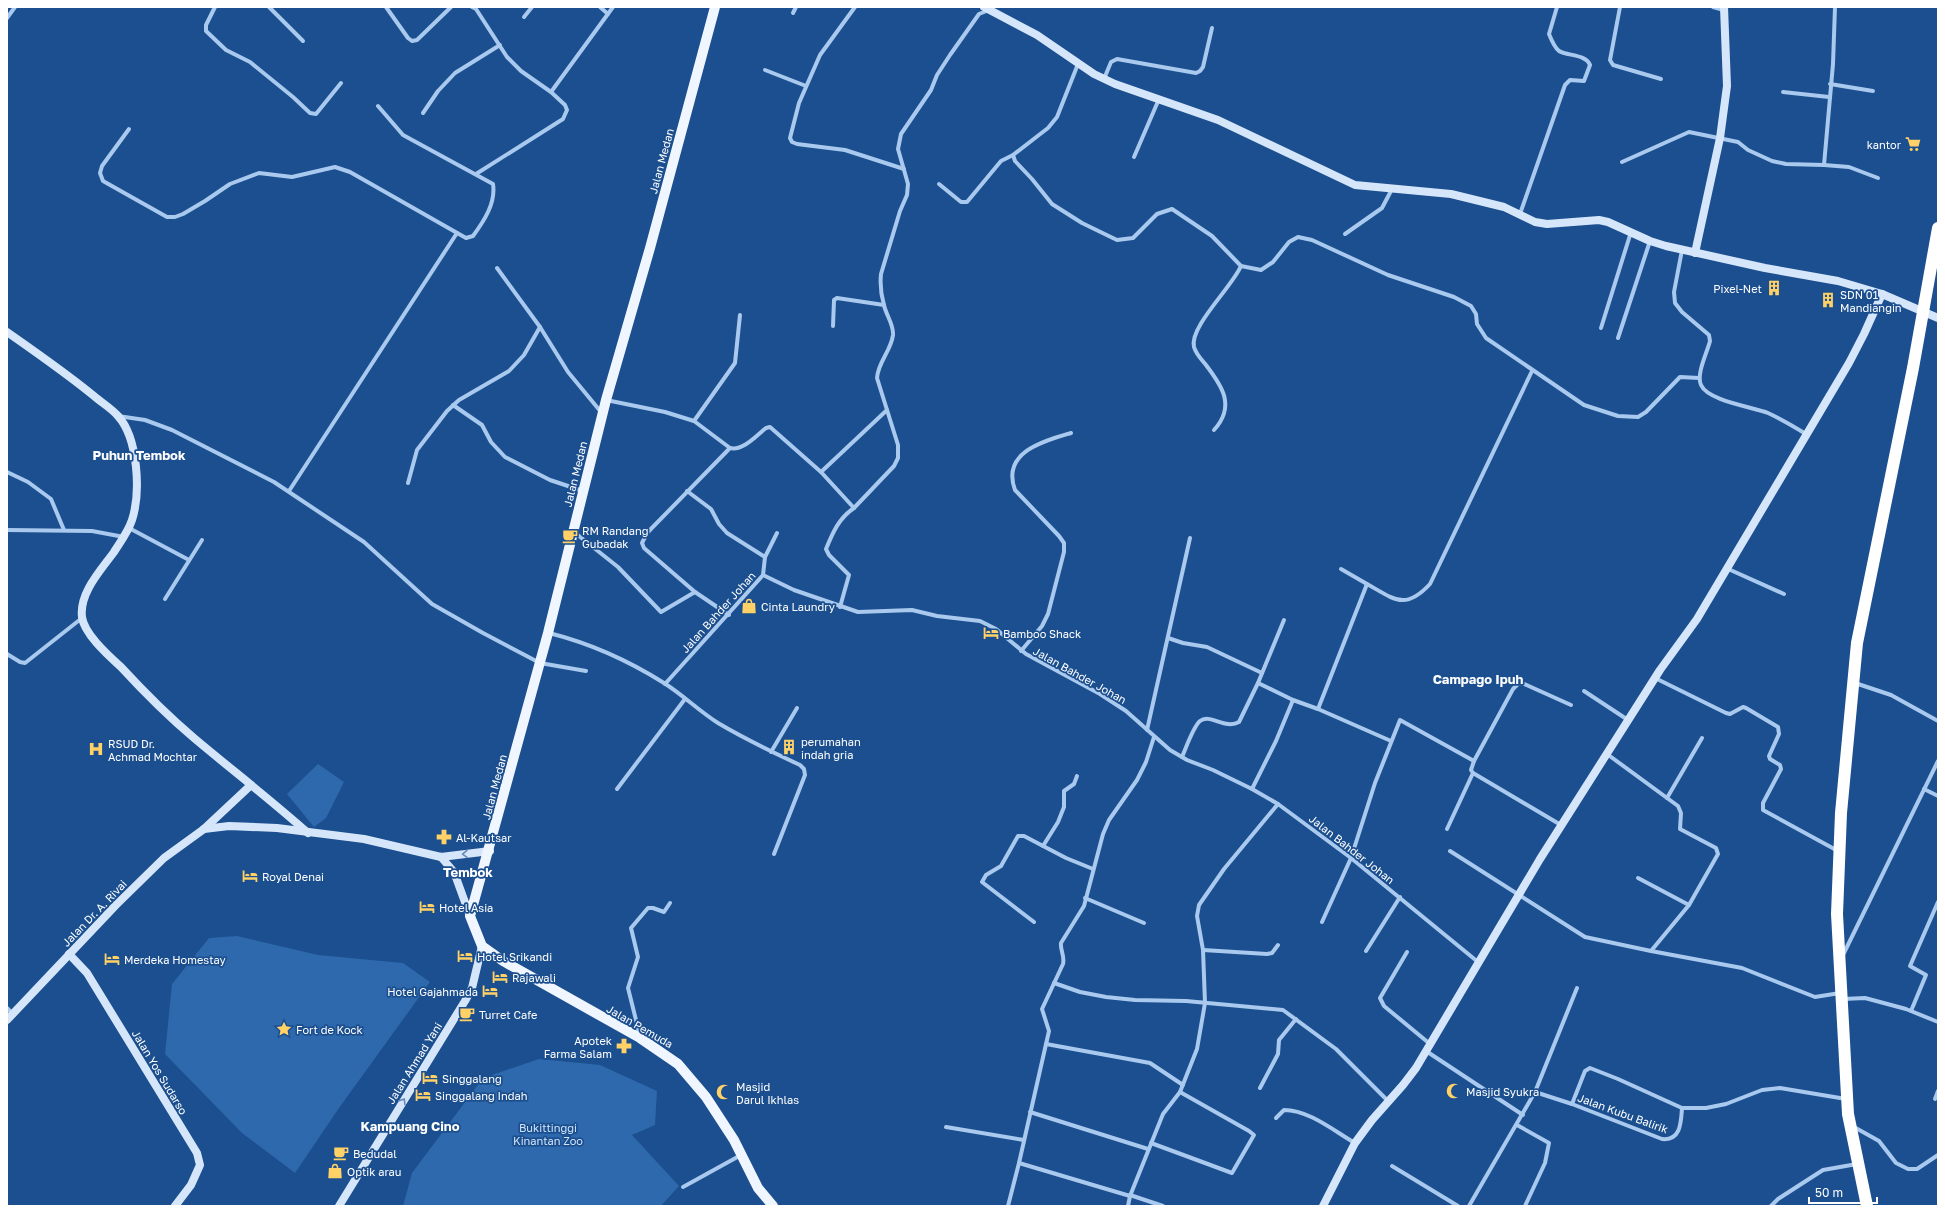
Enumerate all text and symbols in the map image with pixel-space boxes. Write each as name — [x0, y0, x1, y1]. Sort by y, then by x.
street label: Jalan Medan — [646, 127, 676, 195]
supermarket icon: kantor — [1904, 135, 1922, 153]
place label: kantor — [1867, 138, 1902, 151]
building icon: Pixel-Net — [1765, 279, 1783, 297]
place label: Pixel-Net — [1713, 282, 1762, 295]
place label: SDN 01 Mandiangin — [1840, 288, 1902, 314]
building icon: SDN 01 Mandiangin — [1819, 291, 1837, 309]
street label: Jalan Medan — [561, 440, 589, 508]
district label: Puhun Tembok — [93, 447, 186, 463]
place label: RM Randang Gubadak — [582, 524, 649, 550]
cafe icon: RM Randang Gubadak — [561, 527, 579, 545]
street label: Jalan Bahder Johan — [678, 569, 758, 655]
shop icon: Cinta Laundry — [740, 597, 758, 615]
place label: Cinta Laundry — [761, 600, 835, 613]
hotel icon: Bamboo Shack — [982, 624, 1000, 642]
place label: Bamboo Shack — [1003, 627, 1081, 640]
street label: Jalan Bahder Johan — [1031, 644, 1129, 706]
district label: Campago Ipuh — [1433, 671, 1524, 687]
place label: perumahan indah gria — [801, 735, 861, 761]
place label: RSUD Dr. Achmad Mochtar — [108, 737, 198, 763]
building icon: perumahan indah gria — [780, 738, 798, 756]
hospital icon: RSUD Dr. Achmad Mochtar — [87, 740, 105, 758]
street label: Jalan Medan — [479, 753, 509, 821]
street label: Jalan Bahder Johan — [1307, 812, 1397, 886]
pharmacy icon: Al-Kautsar — [435, 828, 453, 846]
place label: Al-Kautsar — [456, 831, 512, 844]
one-way arrow — [462, 850, 468, 858]
district label: Tembok — [443, 864, 493, 880]
hotel icon: Royal Denai — [241, 867, 259, 885]
place label: Royal Denai — [262, 870, 324, 883]
street label: Jalan Dr. A. Rivai — [59, 877, 129, 949]
hotel icon: Hotel Asia — [418, 898, 436, 916]
place label: Hotel Asia — [439, 901, 493, 914]
hotel icon: Hotel Srikandi — [456, 947, 474, 965]
hotel icon: Merdeka Homestay — [103, 950, 121, 968]
place label: Hotel Srikandi — [477, 950, 552, 963]
place label: Merdeka Homestay — [124, 953, 226, 966]
hotel icon: Rajawali — [491, 968, 509, 986]
place label: Rajawali — [512, 971, 556, 984]
hotel icon: Hotel Gajahmada — [481, 982, 499, 1000]
place label: Hotel Gajahmada — [387, 985, 478, 998]
street label: Jalan Pemuda — [605, 1002, 675, 1050]
cafe icon: Turret Cafe — [458, 1005, 476, 1023]
place label: Turret Cafe — [479, 1008, 537, 1021]
place icon: Fort de Kock — [275, 1020, 293, 1038]
street label: Jalan Ahmad Yani — [384, 1020, 444, 1106]
place label: Fort de Kock — [296, 1023, 363, 1036]
street label: Jalan Yos Sudarso — [130, 1027, 191, 1117]
place label: Apotek Farma Salam — [544, 1034, 612, 1060]
pharmacy icon: Apotek Farma Salam — [615, 1037, 633, 1055]
hotel icon: Singgalang — [421, 1069, 439, 1087]
place label: Singgalang — [442, 1072, 502, 1085]
place label: Masjid Darul Ikhlas — [736, 1080, 799, 1106]
mosque icon: Masjid Syukra — [1445, 1082, 1463, 1100]
mosque icon: Masjid Darul Ikhlas — [715, 1083, 733, 1101]
place label: Masjid Syukra — [1466, 1085, 1539, 1098]
hotel icon: Singgalang Indah — [414, 1086, 432, 1104]
place label: Singgalang Indah — [435, 1089, 527, 1102]
street label: Jalan Kubu Balirik — [1576, 1091, 1670, 1135]
one-way arrow — [398, 1098, 405, 1105]
district label: Kampuang Cino — [360, 1118, 460, 1134]
park label: Bukittinggi Kinantan Zoo — [513, 1121, 583, 1147]
cafe icon: Bedudal — [332, 1144, 350, 1162]
place label: Bedudal — [353, 1147, 397, 1160]
shop icon: Optik arau — [326, 1162, 344, 1180]
place label: Optik arau — [347, 1165, 401, 1178]
scale bar — [1809, 1179, 1877, 1205]
text: 50 m — [1815, 1185, 1843, 1200]

